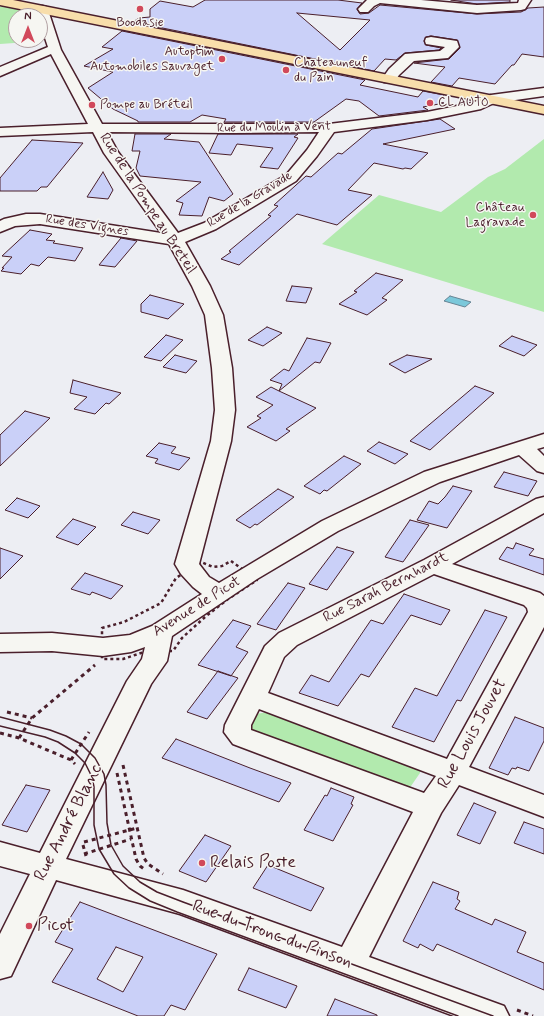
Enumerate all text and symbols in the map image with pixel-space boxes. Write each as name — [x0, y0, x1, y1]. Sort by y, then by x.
marker: Boodasie — [135, 4, 145, 14]
north arrow — [8, 8, 48, 48]
text: N — [24, 10, 32, 24]
place label: Boodasie — [117, 15, 163, 31]
place label: Autoptim Automobiles Sauvaget — [90, 44, 214, 75]
marker: Autoptim Automobiles Sauvaget — [217, 54, 227, 64]
place label: Chateauneuf du Pain — [294, 55, 367, 86]
marker: Chateauneuf du Pain — [281, 65, 291, 75]
place label: CL AUTO — [438, 95, 489, 111]
place label: Pompe au Bréteil — [100, 97, 193, 113]
marker: CL AUTO — [425, 98, 435, 108]
marker: Pompe au Bréteil — [87, 100, 97, 110]
street label: Rue du Moulin à Vent — [217, 119, 331, 137]
street label: Rue de la Pompe au Breteil — [95, 130, 199, 278]
street label: Rue de la Gravade — [205, 168, 295, 232]
place label: Château Lagravade — [465, 200, 525, 231]
marker: Château Lagravade — [528, 210, 538, 220]
street label: Rue des Vignes — [44, 212, 130, 240]
street label: Rue Sarah Bernhardt — [320, 549, 452, 627]
street label: Avenue de Picot — [150, 573, 244, 641]
street label: Rue Louis Jouvet — [434, 675, 512, 793]
street label: Rue André Blanc — [30, 761, 108, 885]
place label: Relais Poste — [210, 852, 296, 874]
marker: Relais Poste — [197, 858, 207, 868]
street label: Rue du Tronc du Pinson — [189, 896, 355, 974]
place label: Picot — [37, 915, 74, 937]
marker: Picot — [24, 921, 34, 931]

